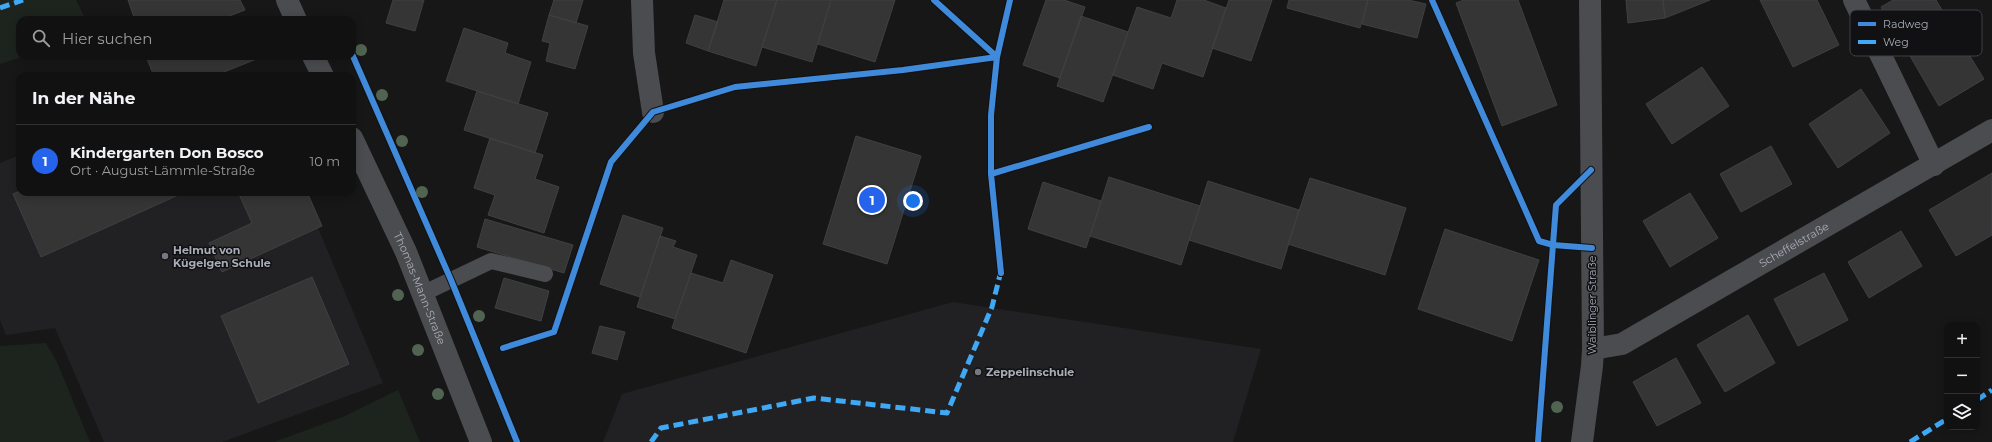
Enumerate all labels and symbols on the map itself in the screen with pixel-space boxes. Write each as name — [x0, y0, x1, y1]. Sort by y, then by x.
legend — [1850, 10, 1982, 56]
text: Radweg — [1883, 17, 1929, 31]
text: Weg — [1883, 35, 1909, 49]
pin: 1 — [859, 185, 885, 215]
your location — [903, 191, 923, 211]
street label: Scheffelstraße — [1756, 219, 1832, 270]
street label: Thomas-Mann-Straße — [391, 230, 449, 347]
place label: Helmut von Kügelgen Schule — [173, 243, 271, 270]
marker: Helmut von Kügelgen Schule — [160, 251, 170, 261]
street label: Waiblinger Straße — [1585, 255, 1599, 355]
place label: Zeppelinschule — [986, 365, 1074, 379]
marker: Zeppelinschule — [973, 367, 983, 377]

